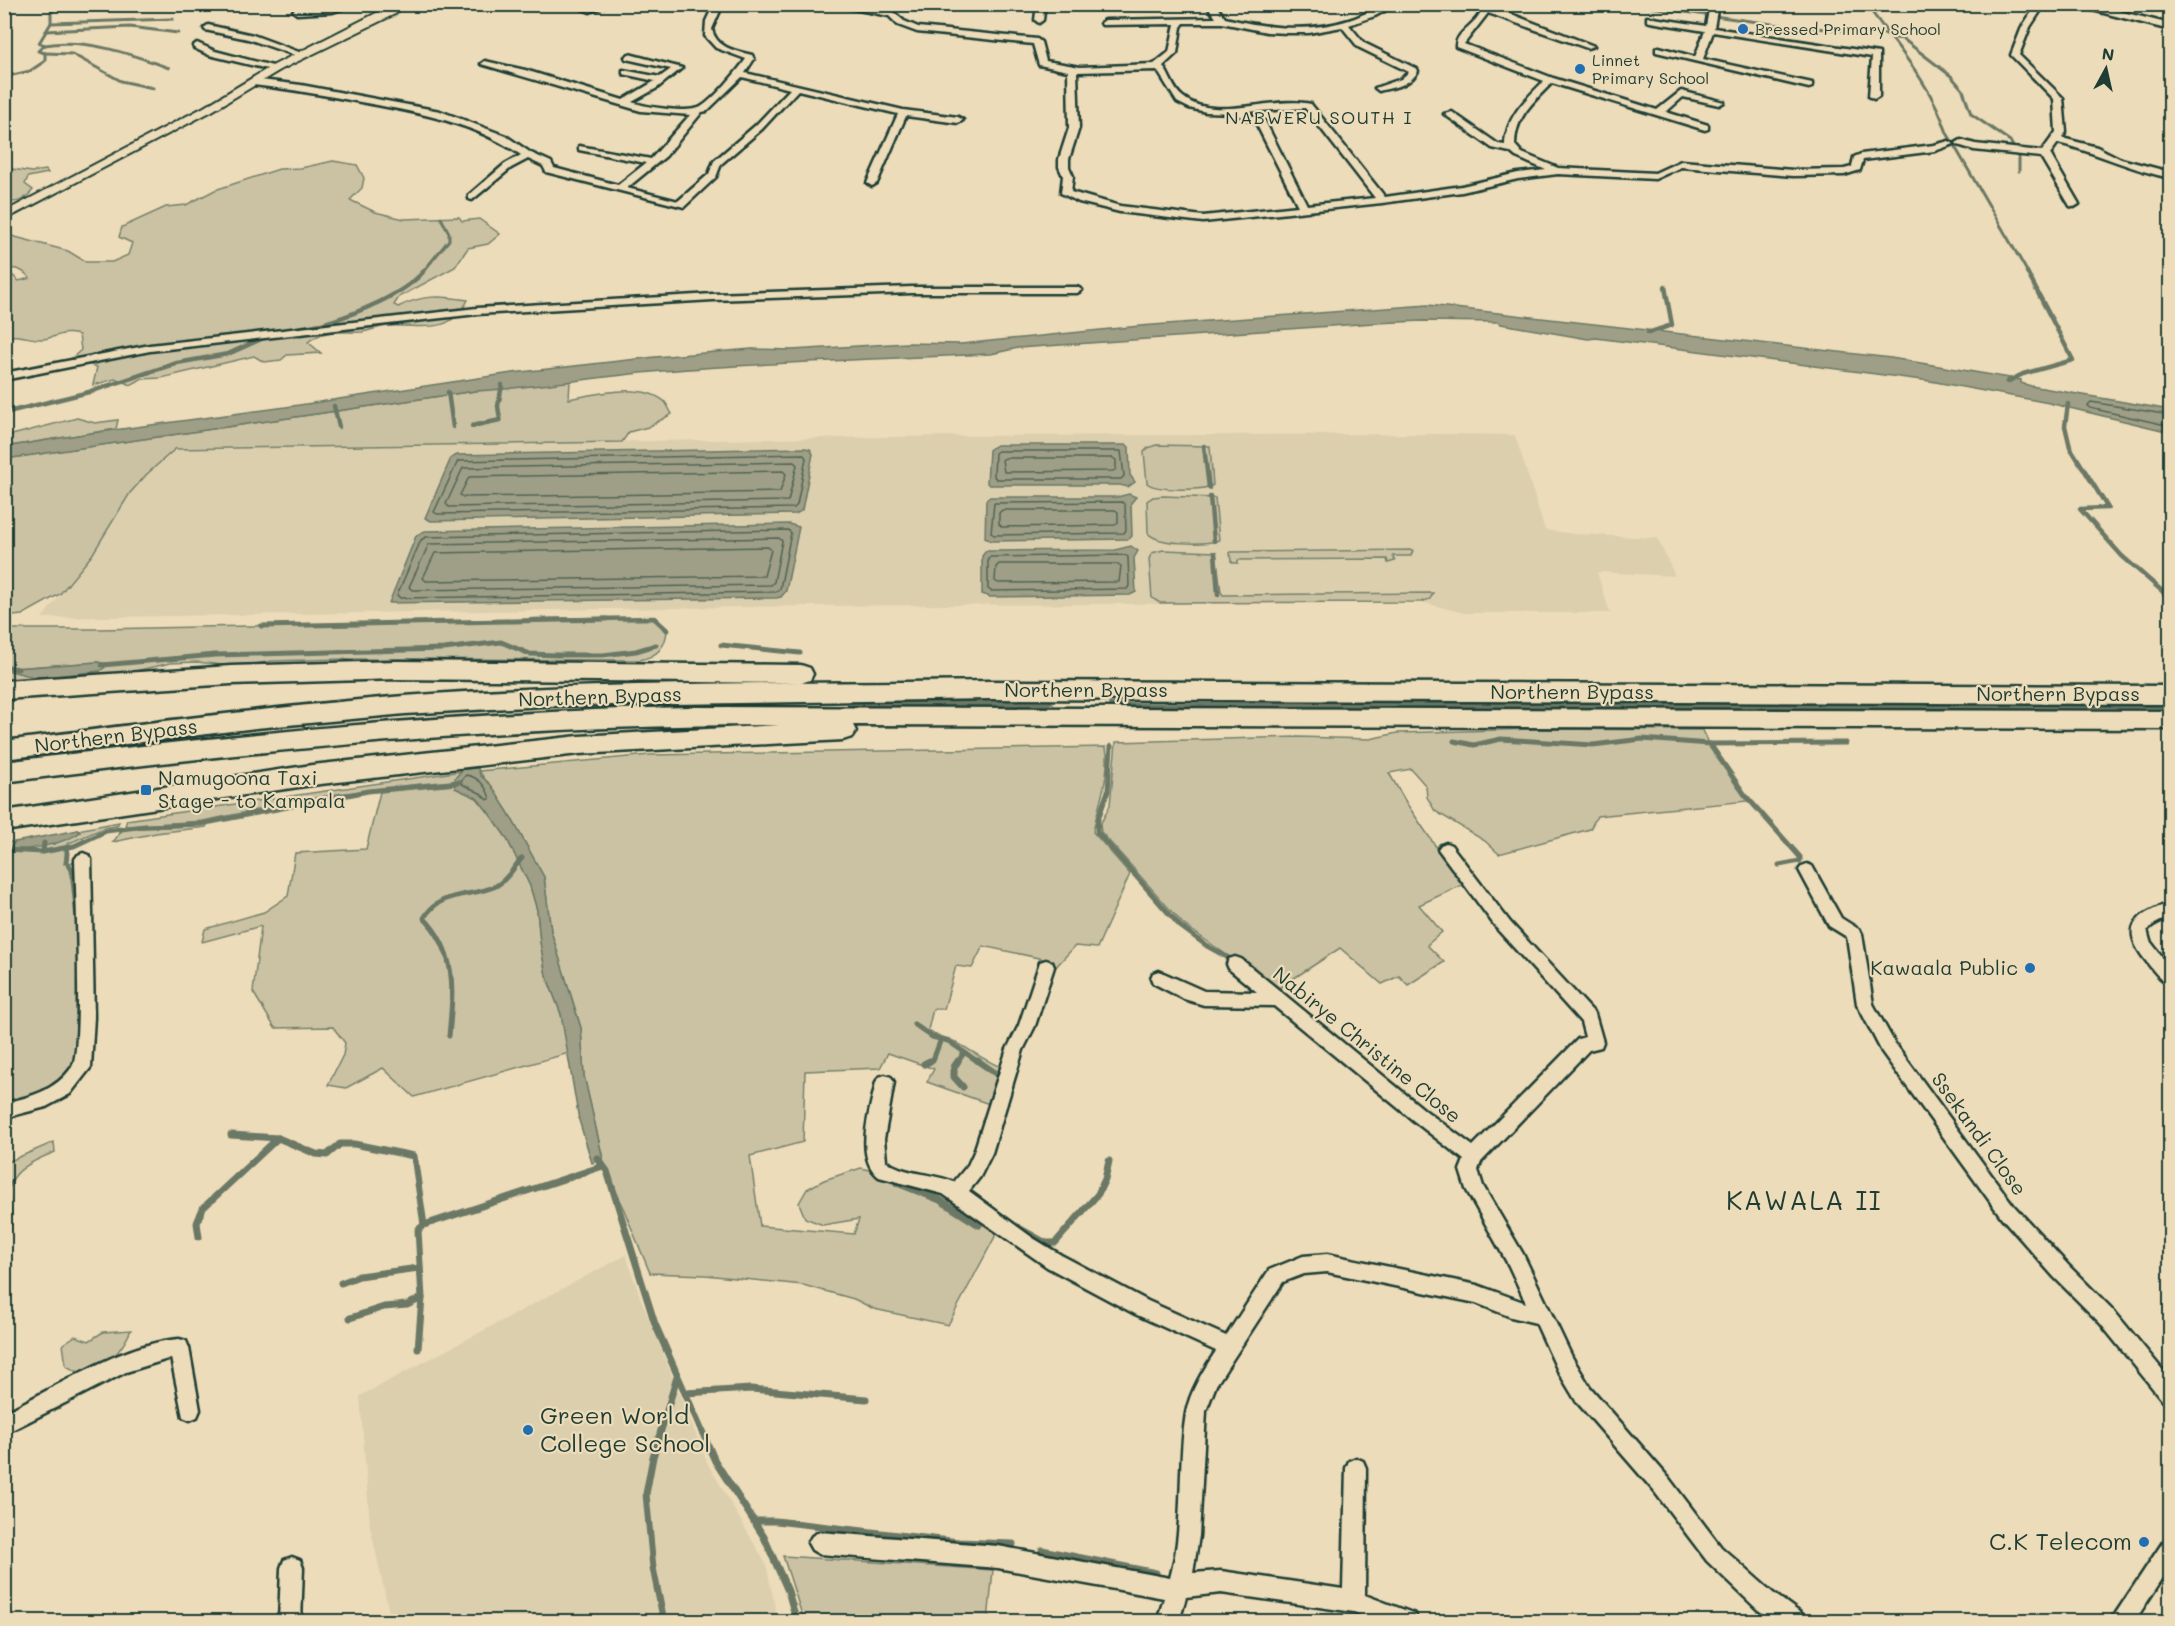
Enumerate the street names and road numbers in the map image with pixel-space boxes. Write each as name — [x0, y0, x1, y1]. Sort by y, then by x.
street label: Northern Bypass — [1004, 676, 1168, 702]
street label: Northern Bypass — [1490, 678, 1654, 704]
street label: Northern Bypass — [518, 680, 682, 712]
street label: Northern Bypass — [1976, 680, 2140, 706]
street label: Northern Bypass — [33, 712, 199, 758]
street label: Nabirye Christine Close — [1268, 960, 1467, 1128]
street label: Ssekandi Close — [1926, 1067, 2033, 1200]

